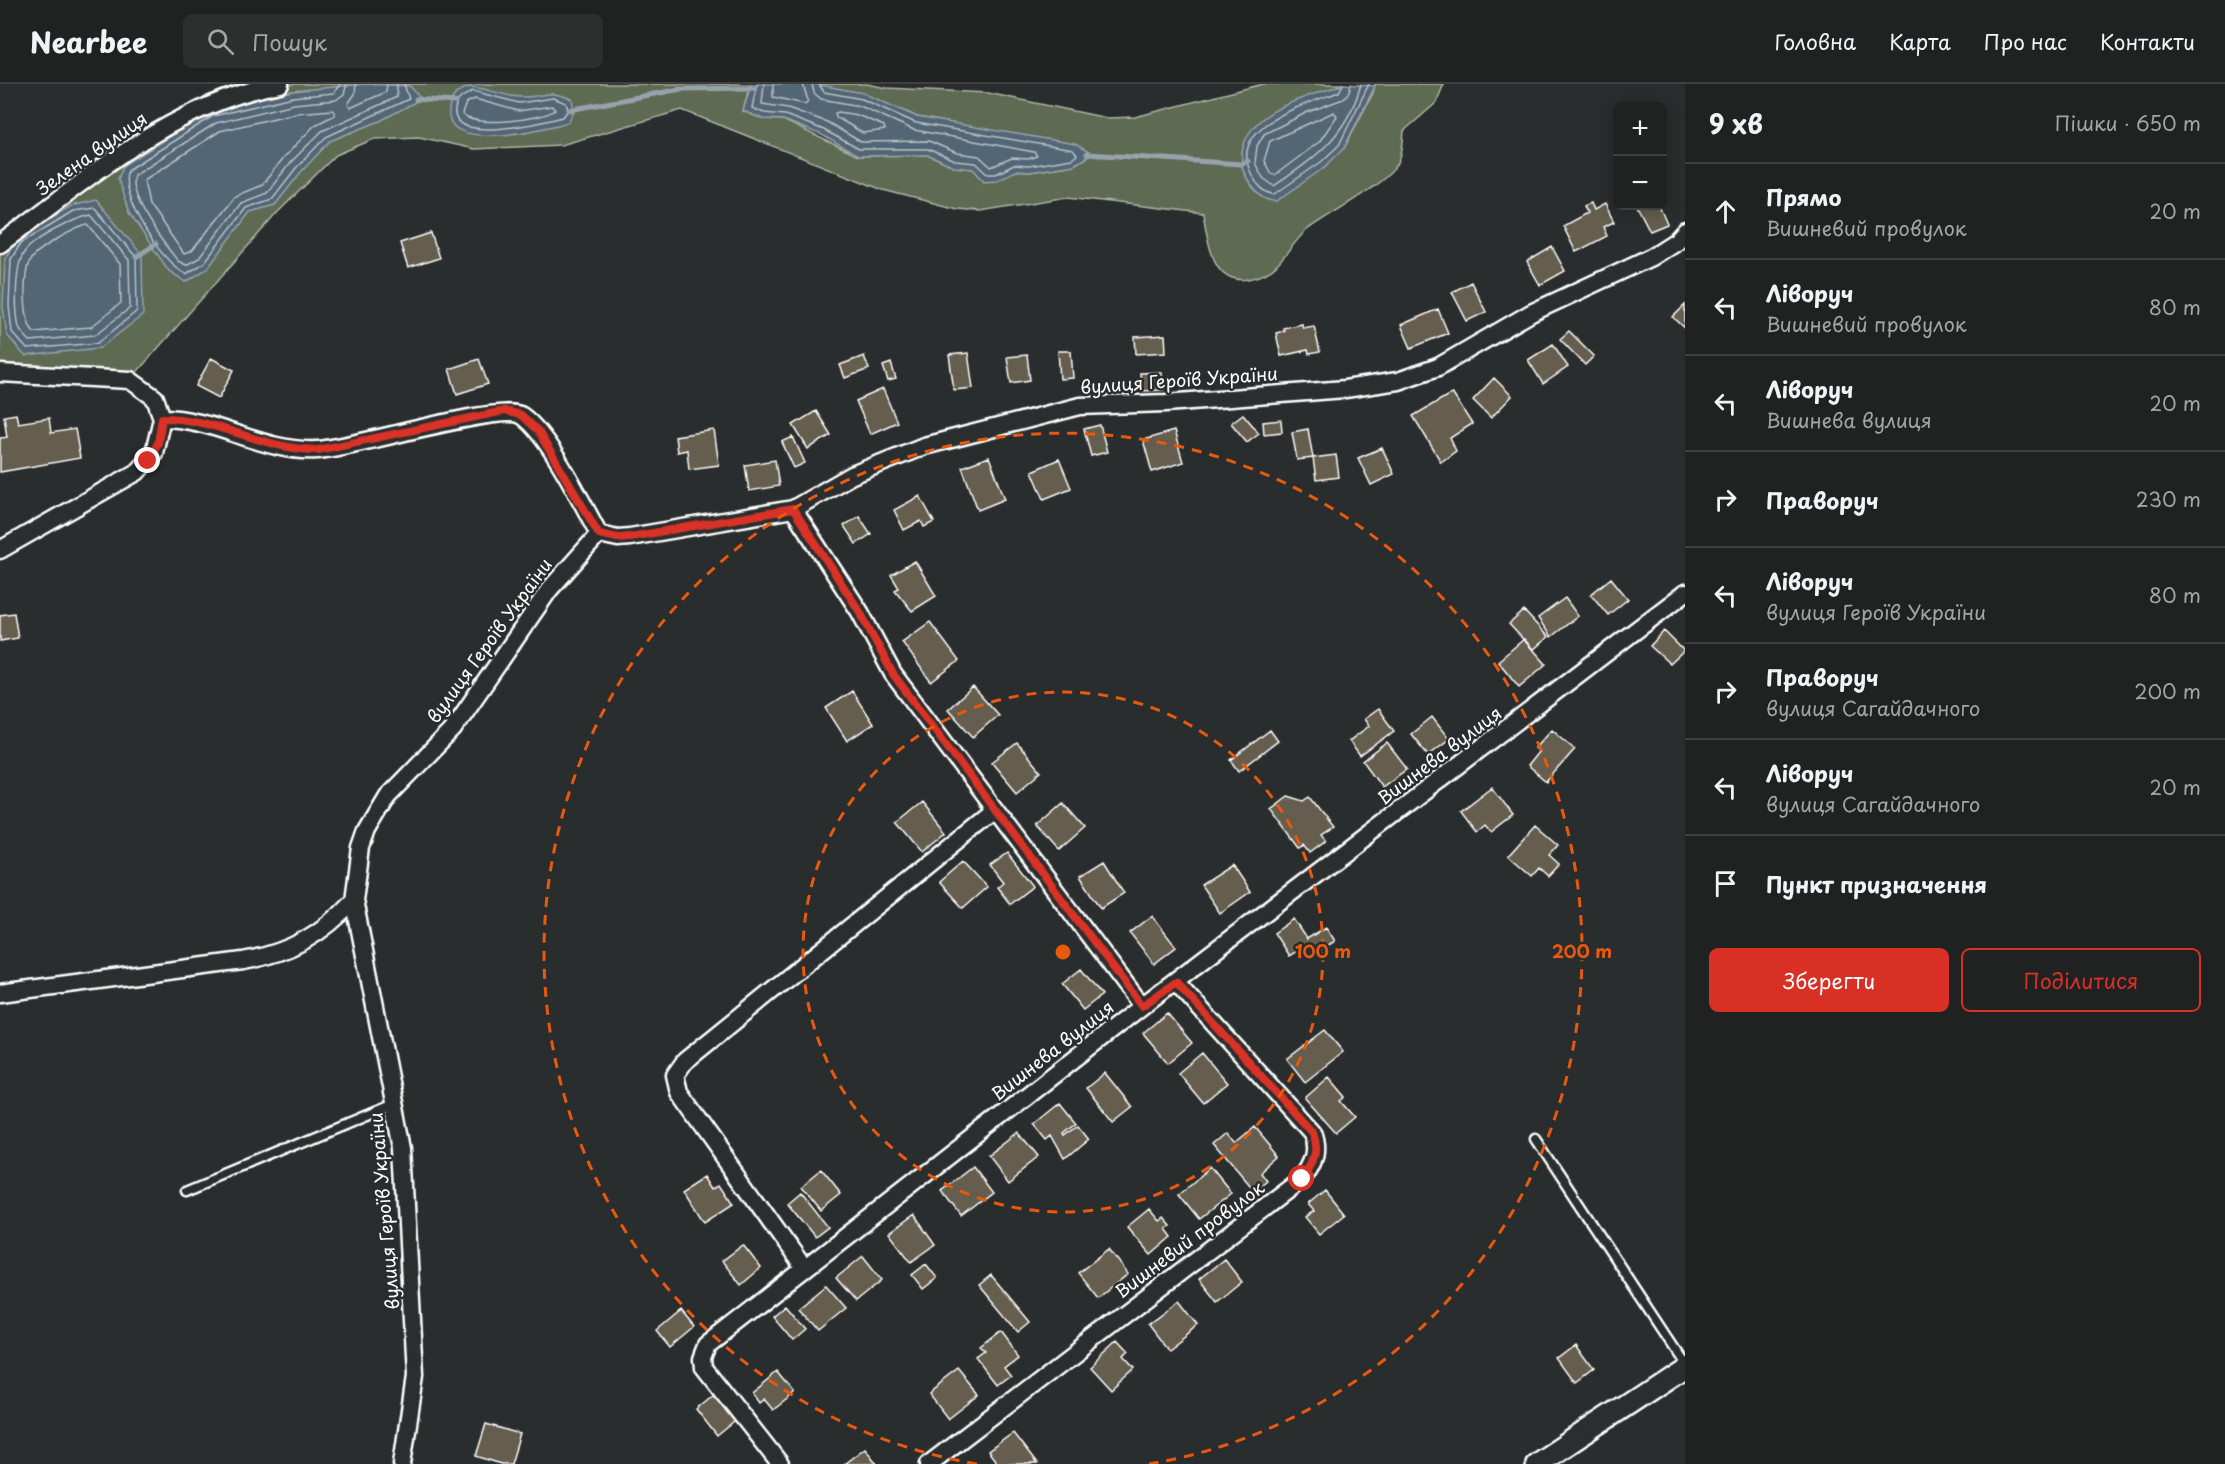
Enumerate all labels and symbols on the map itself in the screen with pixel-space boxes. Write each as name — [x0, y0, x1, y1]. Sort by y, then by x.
street label: Зелена вулиця — [30, 104, 152, 201]
street label: вулиця Героїв України — [1079, 359, 1279, 400]
route end — [134, 447, 160, 473]
street label: вулиця Героїв України — [420, 552, 558, 728]
street label: Вишнева вулиця — [1371, 699, 1507, 810]
text: 100 m — [1295, 937, 1351, 964]
text: 200 m — [1552, 937, 1612, 964]
centre of rings — [1053, 942, 1073, 962]
street label: Вишнева вулиця — [985, 993, 1119, 1106]
street label: вулиця Героїв України — [361, 1111, 406, 1311]
route start — [1288, 1165, 1314, 1191]
street label: Вишневий провулок — [1109, 1173, 1270, 1304]

